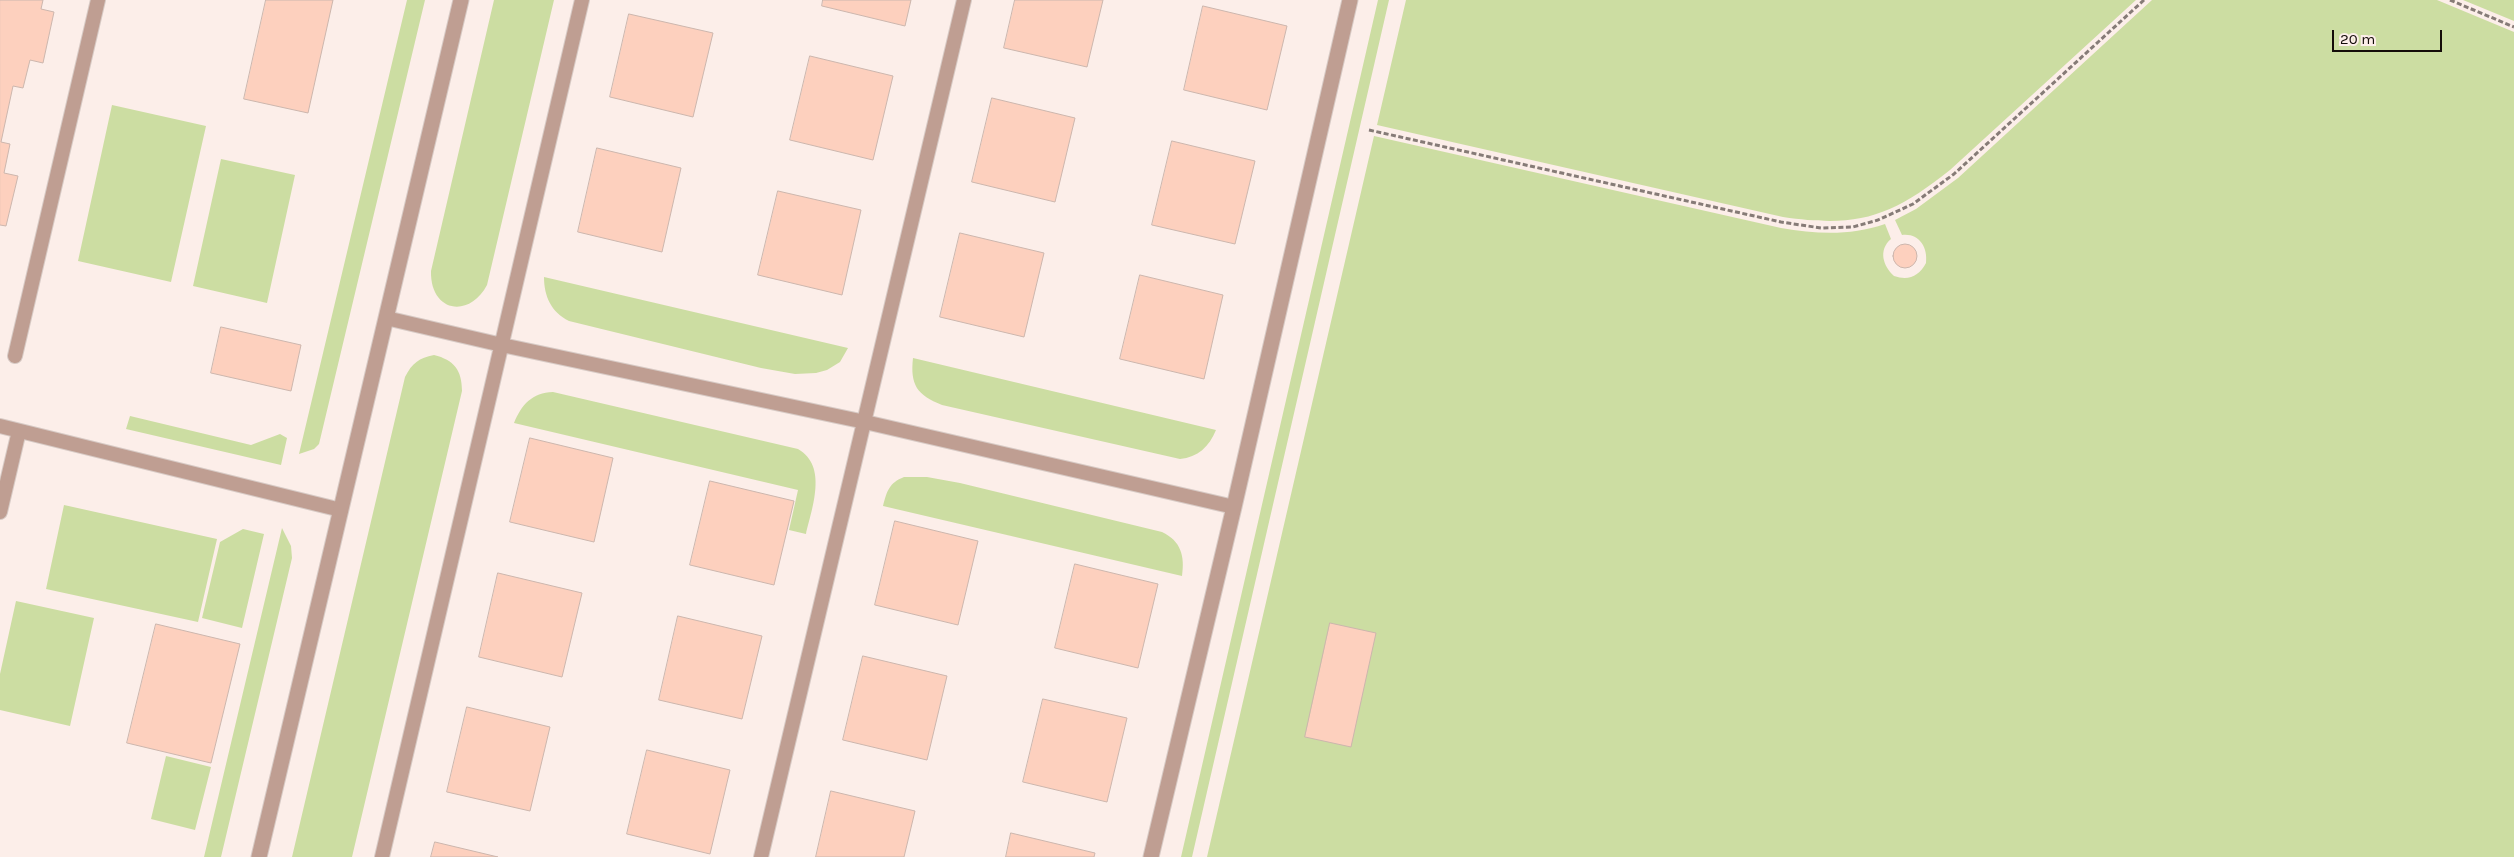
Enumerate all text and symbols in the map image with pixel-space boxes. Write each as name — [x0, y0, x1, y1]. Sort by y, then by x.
scale bar — [2334, 20, 2444, 52]
text: 20 m — [2340, 30, 2375, 48]

